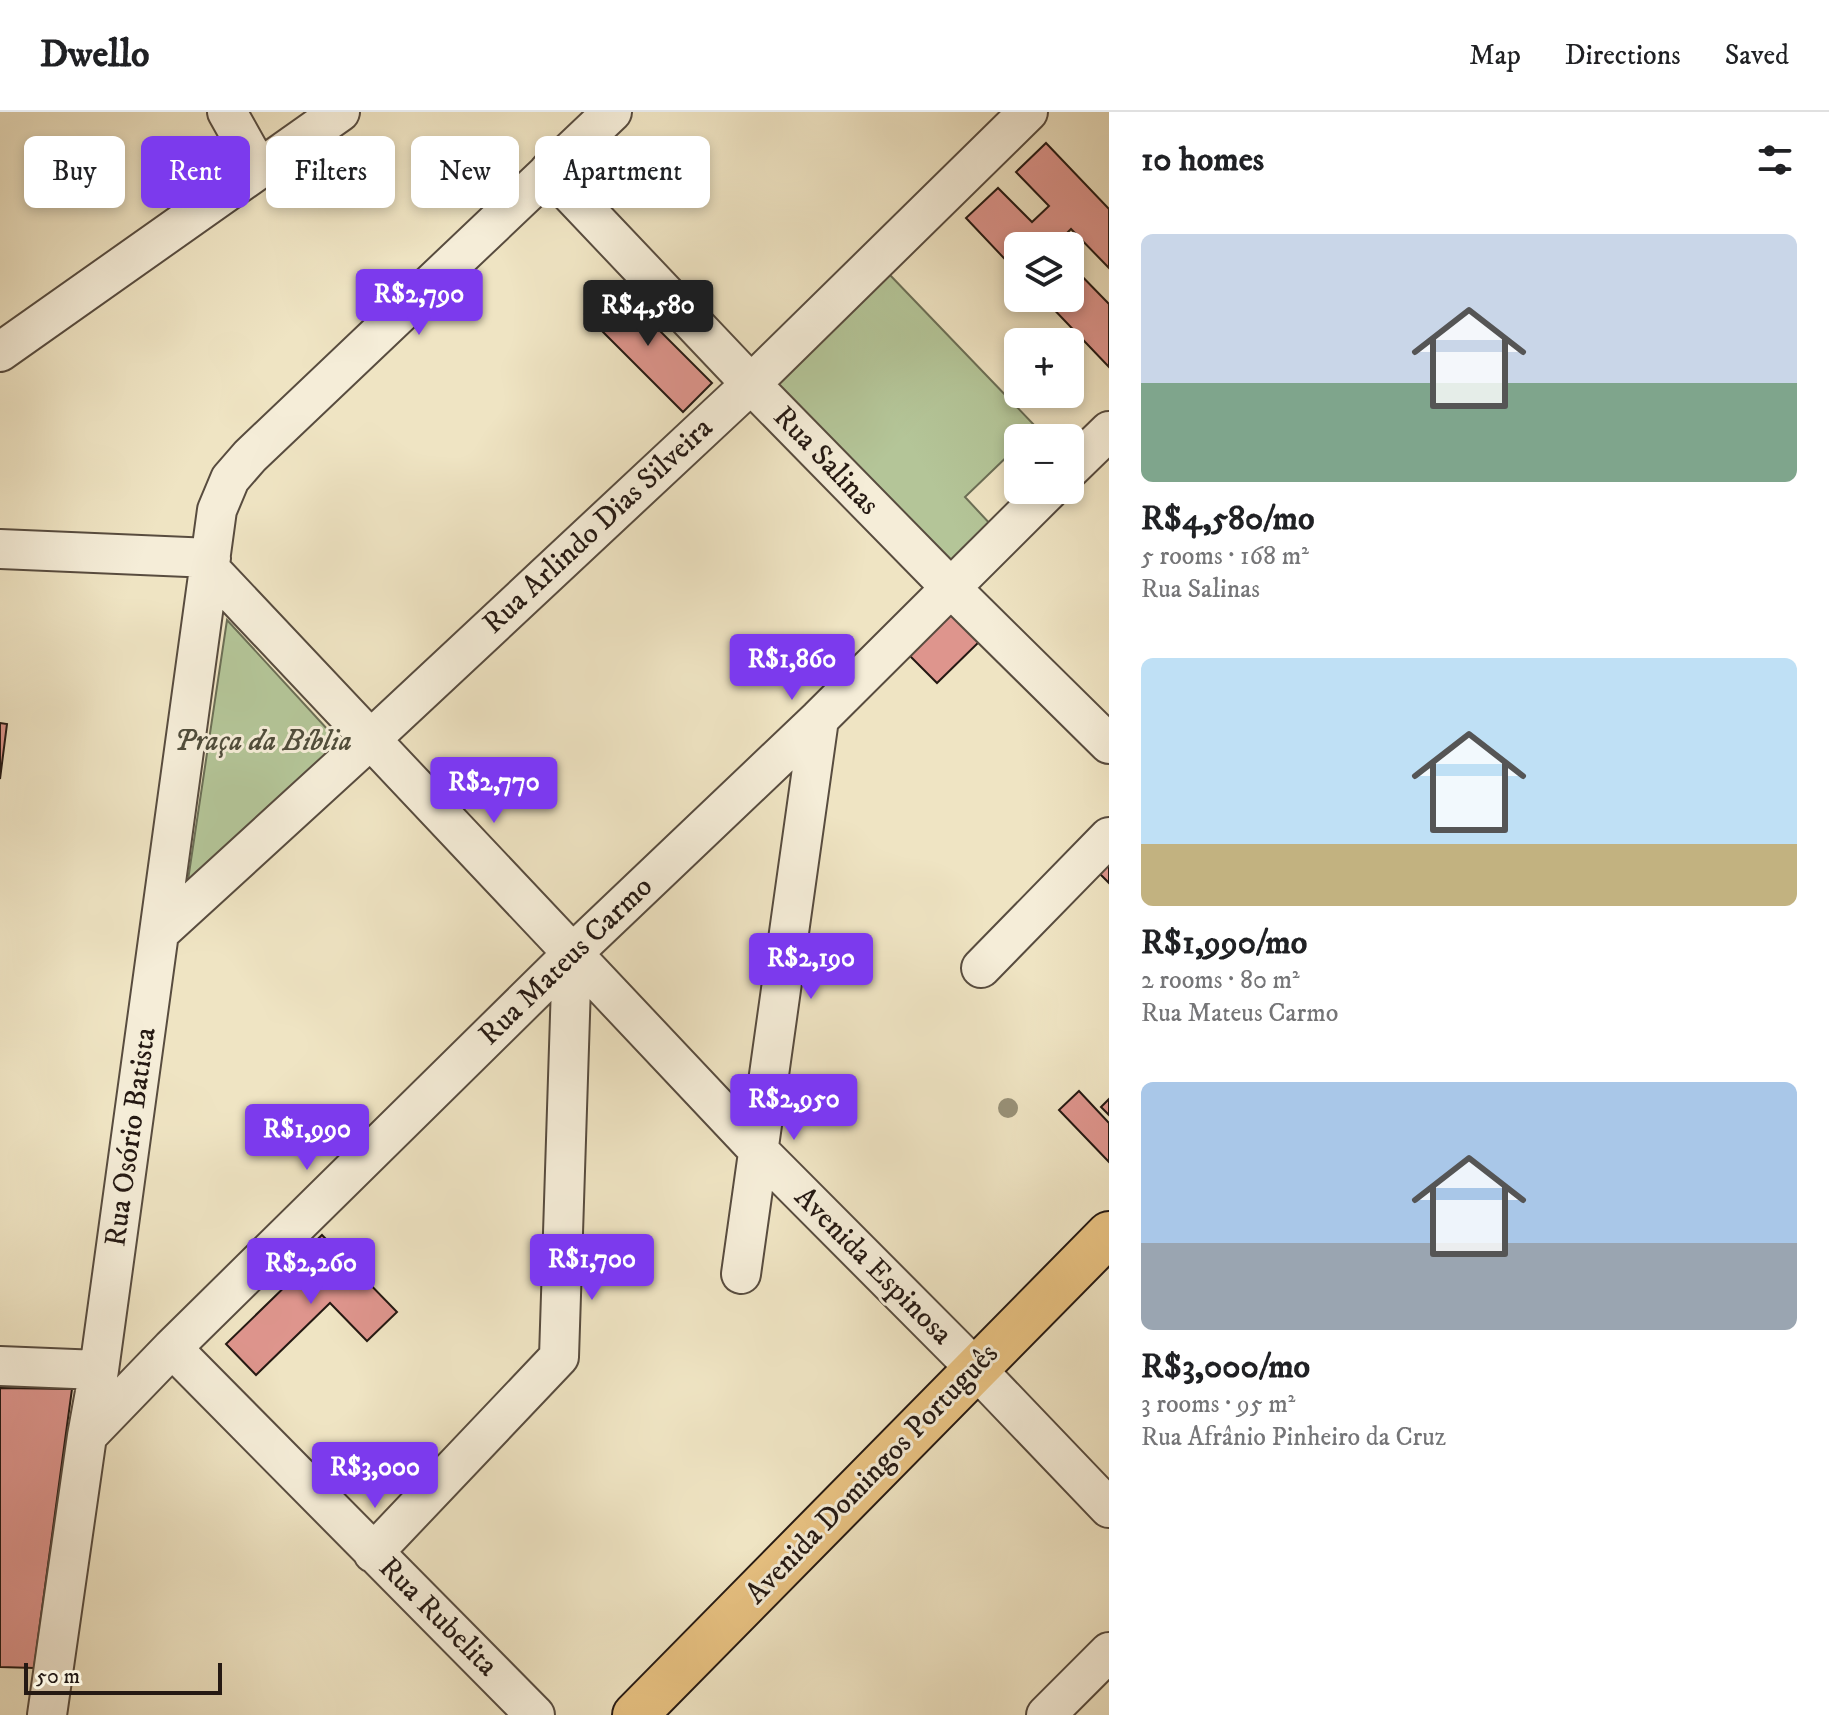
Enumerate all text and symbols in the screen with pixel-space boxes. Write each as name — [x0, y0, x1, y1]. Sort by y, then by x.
text: Dwello — [40, 31, 149, 79]
text: Map — [1469, 38, 1521, 73]
text: Directions — [1565, 38, 1681, 73]
text: Saved — [1725, 38, 1789, 73]
chip: Buy — [24, 136, 125, 208]
chip: Rent — [141, 136, 250, 208]
chip: Filters — [266, 136, 395, 208]
chip: New — [411, 136, 519, 208]
chip: Apartment — [535, 136, 710, 208]
icon: filters — [1753, 138, 1797, 182]
text: 10 homes — [1141, 139, 1264, 181]
map controls — [1004, 232, 1084, 504]
button: layers — [1004, 232, 1084, 312]
pin: R$2,790 — [345, 269, 493, 337]
text: R$2,790 — [374, 278, 464, 311]
pin: R$4,580 — [574, 280, 722, 348]
icon: home — [1397, 286, 1541, 430]
text: R$4,580 — [601, 289, 695, 322]
button: + — [1004, 328, 1084, 408]
street label: Rua Salinas — [765, 399, 887, 523]
street label: Rua Arlindo Dias Silveira — [475, 410, 721, 642]
button: − — [1004, 424, 1084, 504]
text: R$4,580/mo — [1141, 498, 1315, 540]
text: 5 rooms · 168 m² — [1141, 540, 1309, 573]
text: Rua Salinas — [1141, 573, 1260, 606]
pin: R$1,860 — [718, 634, 866, 702]
text: R$1,860 — [748, 643, 836, 676]
icon: home — [1397, 710, 1541, 854]
park label: Praça da Bíblia — [174, 723, 352, 760]
pin: R$2,770 — [420, 757, 568, 825]
text: R$2,770 — [448, 766, 540, 799]
street label: Rua Mateus Carmo — [471, 869, 661, 1053]
text: R$1,990/mo — [1141, 922, 1307, 964]
pin: R$2,190 — [737, 933, 885, 1001]
text: R$2,190 — [767, 942, 855, 975]
text: 2 rooms · 80 m² — [1141, 964, 1300, 997]
text: Rua Mateus Carmo — [1141, 997, 1338, 1030]
street label: Rua Osório Batista — [97, 1025, 165, 1249]
pin: R$2,950 — [720, 1074, 868, 1142]
text: R$2,950 — [748, 1083, 840, 1116]
pin: R$1,990 — [233, 1104, 381, 1172]
text: R$1,990 — [263, 1113, 351, 1146]
icon: home — [1397, 1134, 1541, 1278]
street label: Avenida Espinosa — [786, 1179, 960, 1353]
pin: R$1,700 — [518, 1234, 666, 1302]
pin: R$2,260 — [237, 1238, 385, 1306]
text: R$1,700 — [548, 1243, 636, 1276]
text: R$2,260 — [265, 1247, 357, 1280]
street label: Avenida Domingos Português — [738, 1336, 1006, 1612]
text: R$3,000/mo — [1141, 1346, 1310, 1388]
text: 3 rooms · 95 m² — [1141, 1388, 1296, 1421]
text: Rua Afrânio Pinheiro da Cruz — [1141, 1421, 1446, 1454]
pin: R$3,000 — [301, 1442, 449, 1510]
text: R$3,000 — [330, 1451, 420, 1484]
street label: Rua Rubelita — [371, 1550, 506, 1685]
scale bar — [24, 1659, 222, 1695]
text: 50 m — [36, 1663, 80, 1690]

